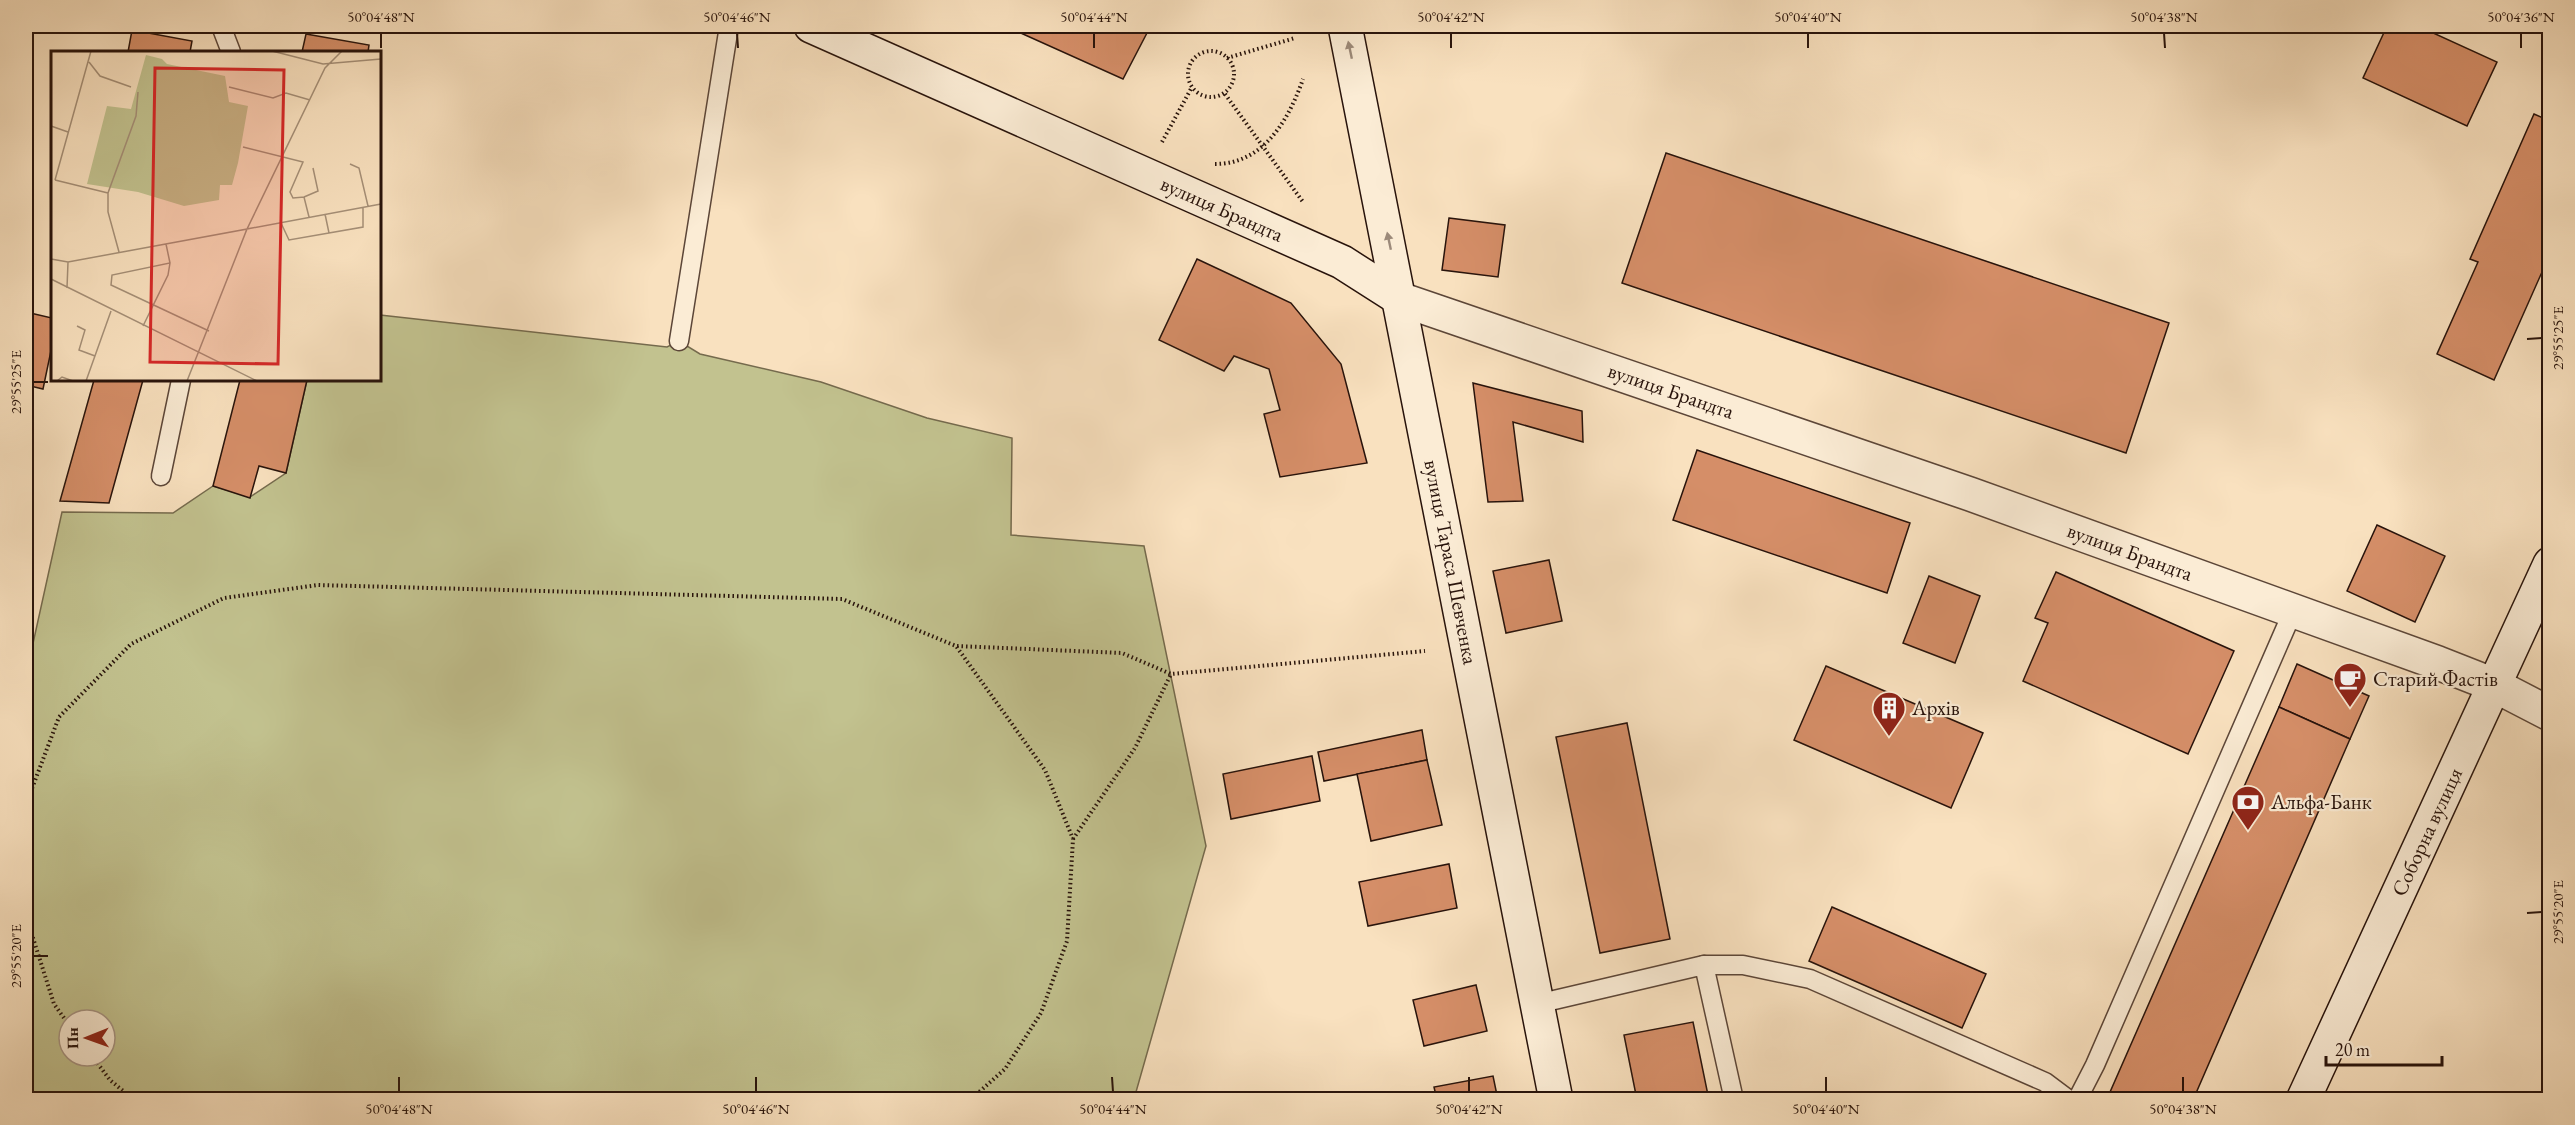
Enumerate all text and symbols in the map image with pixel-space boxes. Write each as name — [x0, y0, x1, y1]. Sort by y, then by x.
text: 50°04'48"N — [347, 7, 415, 26]
text: 50°04'46"N — [703, 7, 771, 26]
text: 50°04'44"N — [1060, 7, 1128, 26]
text: 50°04'42"N — [1417, 7, 1485, 26]
text: 50°04'40"N — [1774, 7, 1842, 26]
text: 50°04'38"N — [2130, 7, 2198, 26]
text: 50°04'36"N — [2487, 7, 2555, 26]
one-way arrow — [1344, 41, 1354, 59]
inset map — [51, 51, 381, 381]
street label: вулиця Брандта — [1157, 169, 1288, 248]
one-way arrow — [1384, 232, 1393, 251]
text: 29°55'25"E — [2548, 305, 2567, 370]
text: 29°55'25"E — [6, 349, 25, 414]
street label: вулиця Брандта — [1605, 356, 1738, 425]
street label: вулиця Тараса Шевченка — [1418, 457, 1485, 667]
street label: вулиця Брандта — [2064, 516, 2197, 587]
cafe icon: Старий Фастів — [2332, 661, 2368, 708]
place label: Старий Фастів — [2373, 665, 2498, 692]
building icon: Архів — [1871, 690, 1907, 737]
place label: Архів — [1911, 694, 1960, 721]
street label: Соборна вулиця — [2385, 763, 2468, 900]
bank icon: Альфа-Банк — [2230, 784, 2266, 831]
place label: Альфа-Банк — [2270, 788, 2372, 815]
text: 29°55'20"E — [2548, 879, 2567, 944]
text: 29°55'20"E — [6, 923, 25, 988]
north arrow — [57, 1008, 117, 1068]
text: Пн — [62, 1027, 83, 1049]
scale bar — [2326, 1029, 2442, 1067]
text: 20 m — [2335, 1038, 2370, 1061]
text: 50°04'48"N — [365, 1099, 433, 1118]
text: 50°04'46"N — [722, 1099, 790, 1118]
text: 50°04'44"N — [1079, 1099, 1147, 1118]
text: 50°04'42"N — [1435, 1099, 1503, 1118]
text: 50°04'40"N — [1792, 1099, 1860, 1118]
text: 50°04'38"N — [2149, 1099, 2217, 1118]

